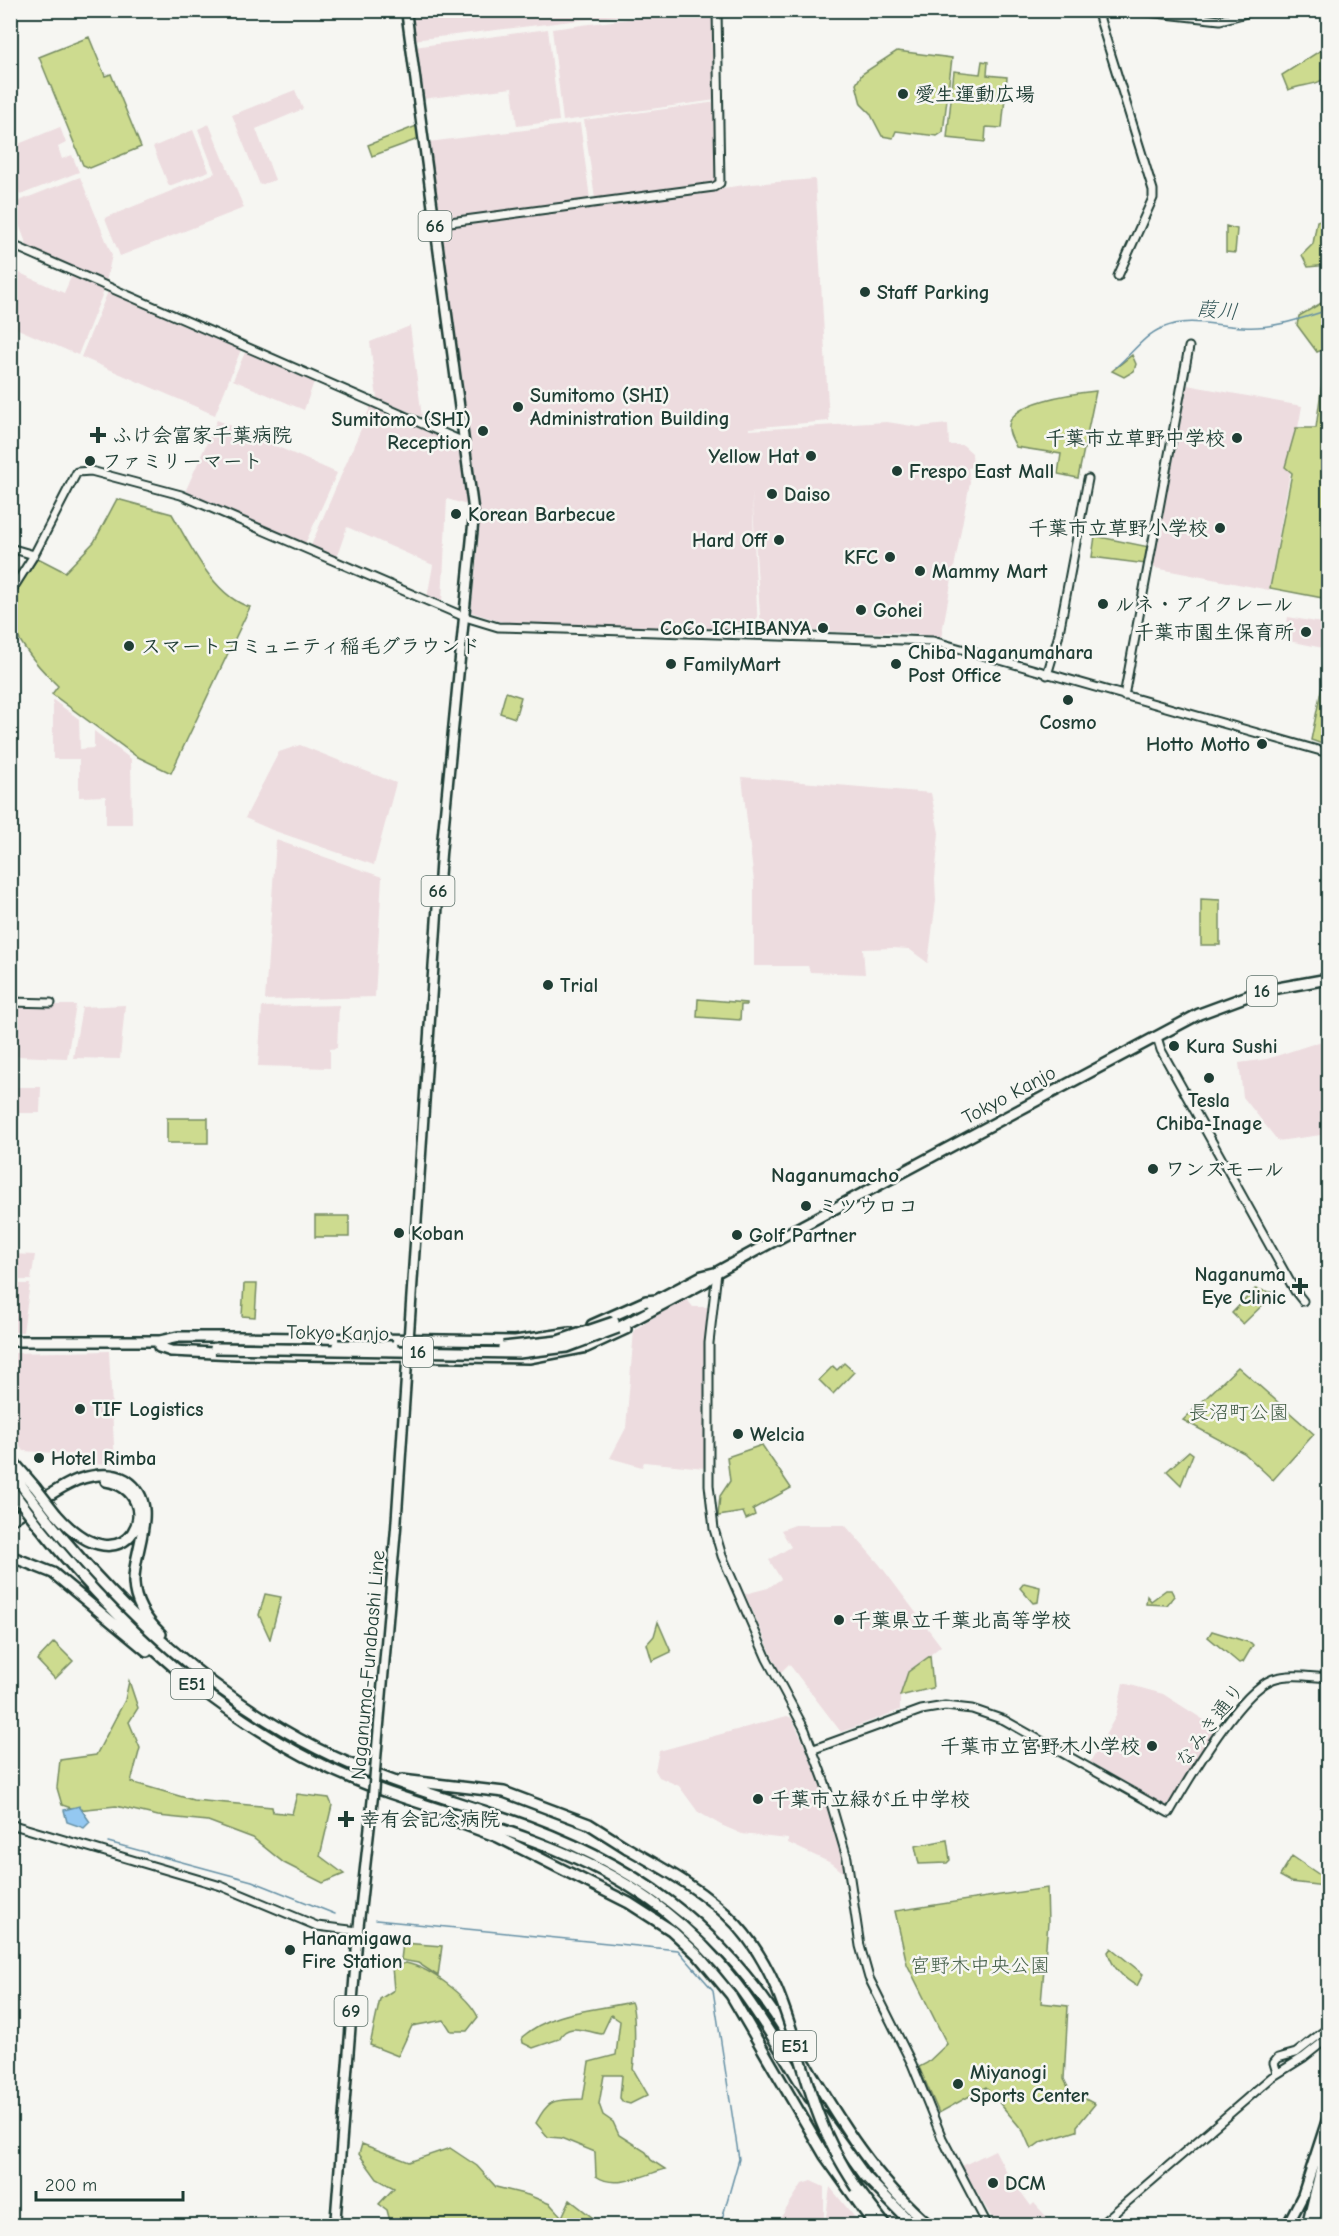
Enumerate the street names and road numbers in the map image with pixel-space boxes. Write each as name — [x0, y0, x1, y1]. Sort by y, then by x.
road number: 66 — [418, 211, 452, 241]
road number: 66 — [422, 876, 454, 906]
road number: 16 — [1247, 976, 1277, 1006]
street label: Tokyo Kanjo — [958, 1061, 1060, 1129]
street label: Tokyo Kanjo — [286, 1321, 390, 1345]
road number: 16 — [403, 1337, 433, 1367]
street label: Naganuma-Funabashi Line — [346, 1549, 390, 1781]
road number: E51 — [171, 1669, 213, 1699]
street label: なみき通り — [1171, 1678, 1249, 1772]
road number: 69 — [334, 1996, 368, 2026]
road number: E51 — [774, 2031, 816, 2061]

